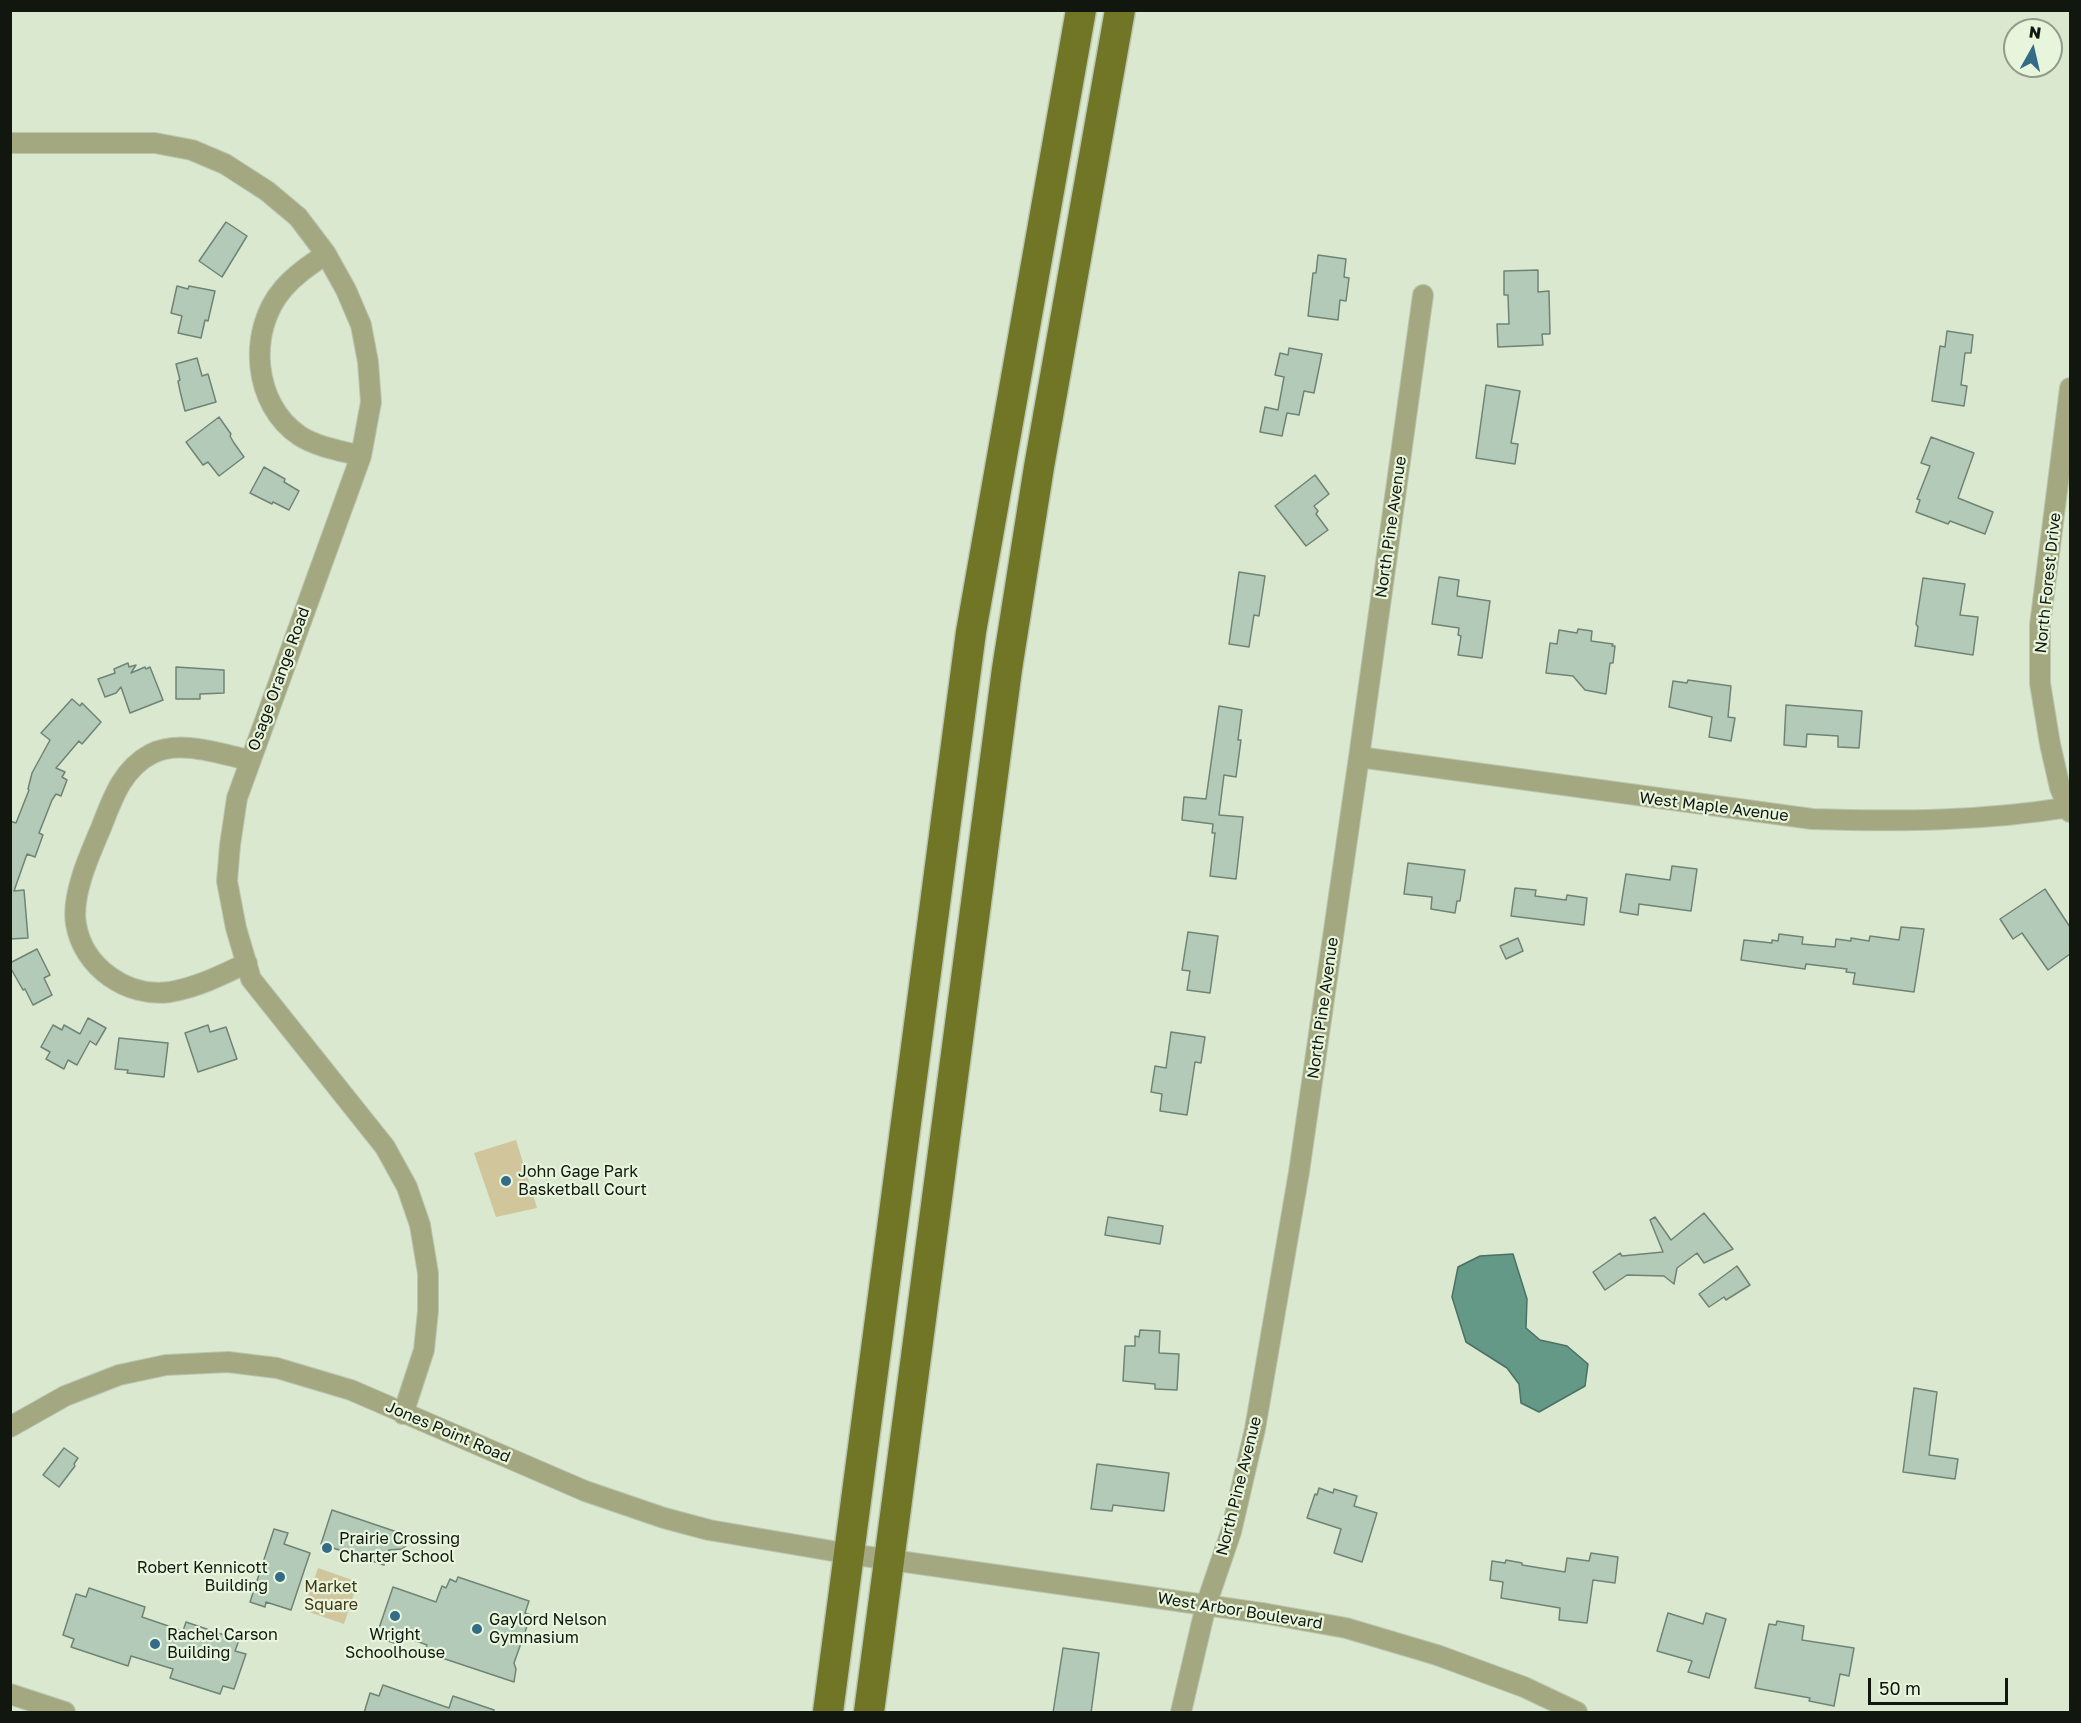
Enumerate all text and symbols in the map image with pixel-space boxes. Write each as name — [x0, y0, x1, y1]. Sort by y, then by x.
north arrow — [2003, 18, 2063, 78]
text: N — [2028, 21, 2043, 43]
street label: North Pine Avenue — [1372, 455, 1410, 599]
street label: North Forest Drive — [2031, 512, 2065, 654]
street label: Osage Orange Road — [244, 604, 314, 754]
street label: West Maple Avenue — [1638, 788, 1790, 826]
street label: North Pine Avenue — [1304, 936, 1342, 1080]
place label: John Gage Park Basketball Court — [518, 1162, 647, 1200]
marker: John Gage Park Basketball Court — [499, 1174, 513, 1188]
street label: Jones Point Road — [383, 1397, 513, 1467]
street label: North Pine Avenue — [1212, 1414, 1266, 1558]
place label: Prairie Crossing Charter School — [339, 1529, 460, 1567]
marker: Prairie Crossing Charter School — [320, 1541, 334, 1555]
place label: Robert Kennicott Building — [137, 1558, 268, 1596]
marker: Robert Kennicott Building — [273, 1570, 287, 1584]
park label: Market Square — [304, 1577, 358, 1615]
street label: West Arbor Boulevard — [1156, 1588, 1324, 1634]
marker: Wright Schoolhouse — [388, 1609, 402, 1623]
place label: Gaylord Nelson Gymnasium — [489, 1610, 607, 1648]
marker: Gaylord Nelson Gymnasium — [470, 1622, 484, 1636]
place label: Rachel Carson Building — [167, 1625, 278, 1663]
place label: Wright Schoolhouse — [345, 1625, 445, 1663]
marker: Rachel Carson Building — [148, 1637, 162, 1651]
scale bar — [1871, 1666, 2010, 1704]
text: 50 m — [1879, 1677, 1921, 1699]

